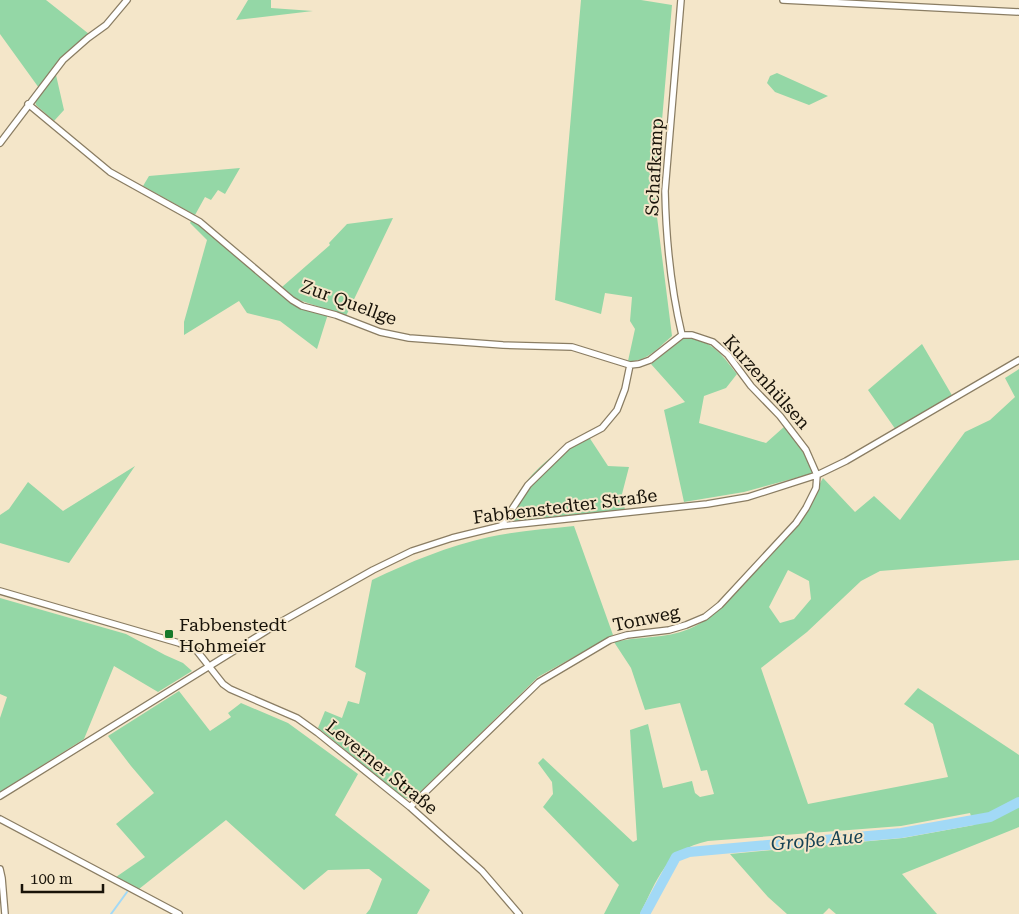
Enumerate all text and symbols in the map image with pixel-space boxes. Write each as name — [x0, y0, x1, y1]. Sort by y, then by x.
street label: Schafkamp — [641, 117, 667, 217]
street label: Zur Quellge — [298, 275, 400, 329]
street label: Kurzenhülsen — [719, 331, 815, 434]
street label: Fabbenstedter Straße — [472, 484, 658, 528]
street label: Tonweg — [611, 601, 682, 635]
place label: Fabbenstedt Hohmeier — [179, 614, 287, 656]
marker: Fabbenstedt Hohmeier — [163, 628, 175, 640]
street label: Leverner Straße — [322, 716, 442, 819]
water label: Große Aue — [770, 824, 864, 855]
scale bar — [22, 862, 104, 894]
text: 100 m — [30, 870, 73, 888]

